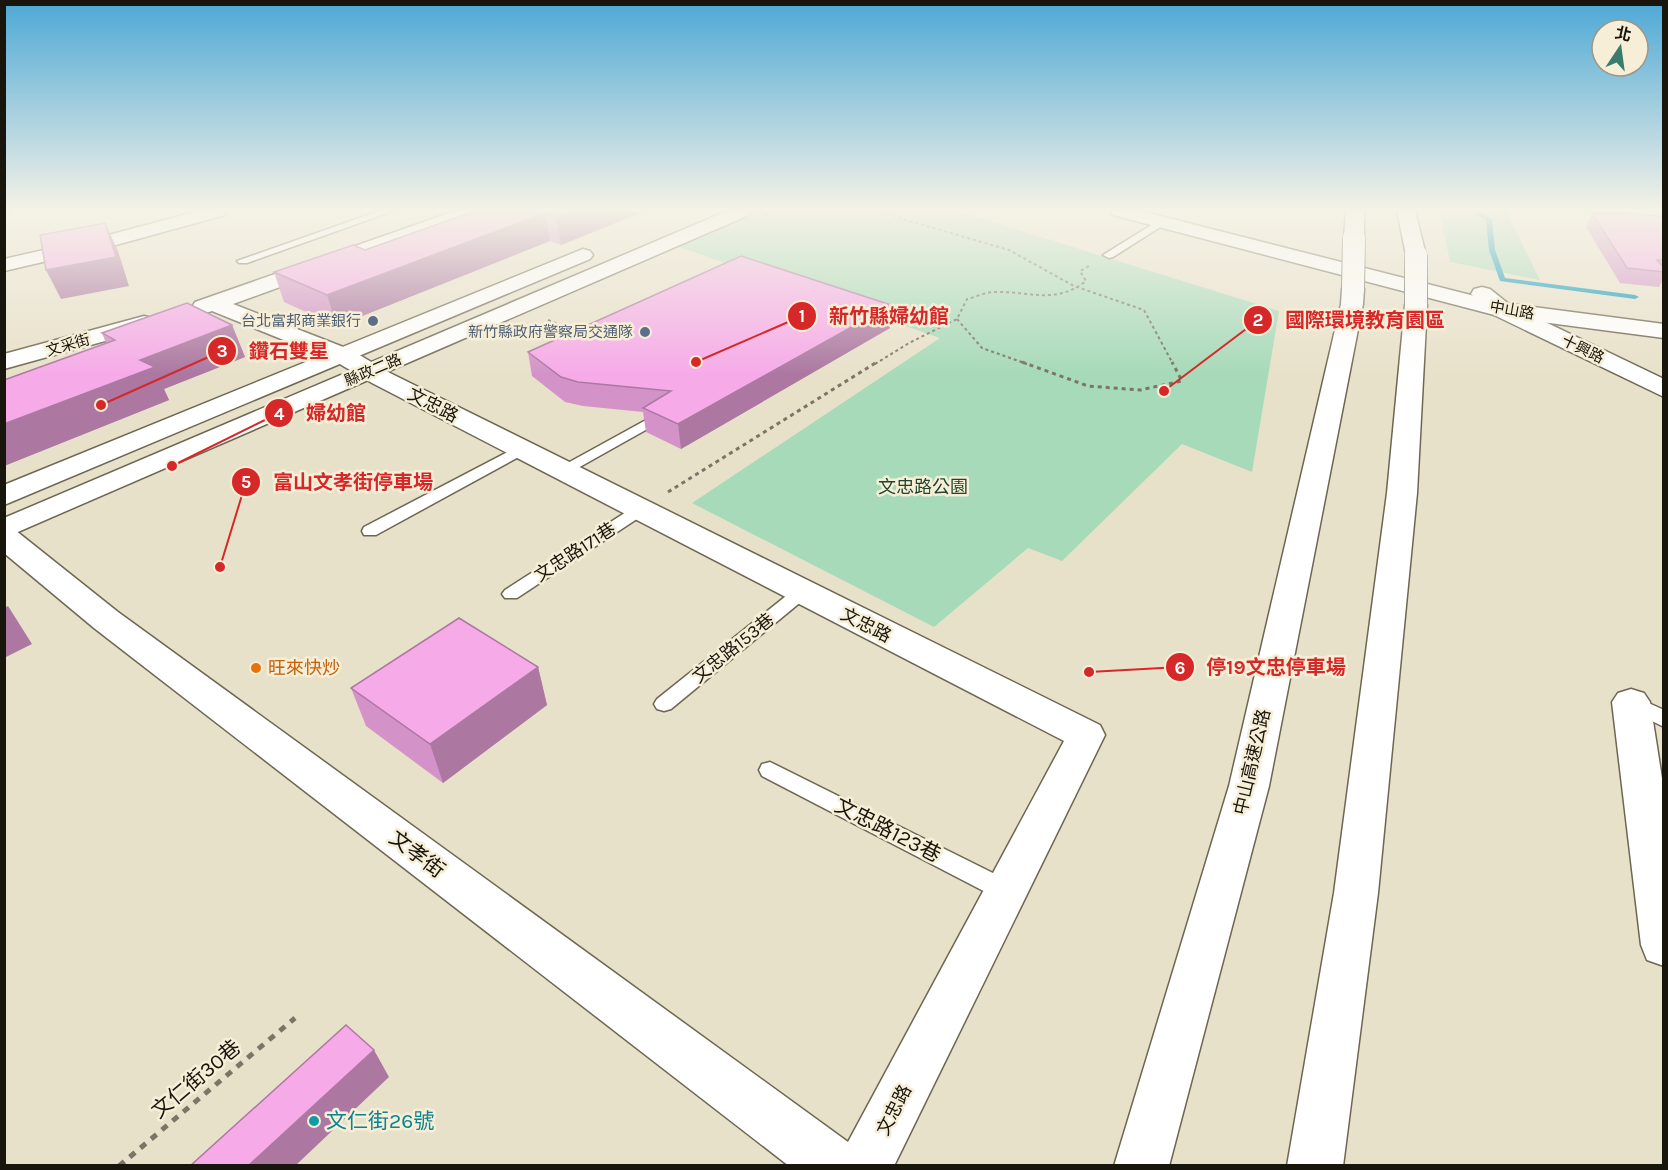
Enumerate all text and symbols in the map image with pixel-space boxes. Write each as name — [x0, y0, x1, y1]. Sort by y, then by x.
north arrow — [1590, 18, 1650, 78]
text: 北 — [1613, 23, 1633, 45]
callout: 新竹縣婦幼館 — [787, 297, 961, 335]
street label: 中山路 — [1488, 297, 1536, 323]
callout: 國際環境教育園區 — [1243, 301, 1457, 339]
text: 1 — [799, 305, 805, 327]
text: 新竹縣婦幼館 — [829, 305, 949, 328]
text: 2 — [1253, 309, 1263, 331]
text: 國際環境教育園區 — [1285, 309, 1445, 332]
place label: 台北富邦商業銀行 — [241, 312, 361, 330]
marker: 台北富邦商業銀行 — [366, 314, 380, 328]
place label: 新竹縣政府警察局交通隊 — [468, 323, 633, 341]
marker: 新竹縣政府警察局交通隊 — [638, 325, 652, 339]
street label: 文采街 — [44, 330, 92, 360]
street label: 十興路 — [1559, 331, 1607, 367]
callout: 鑽石雙星 — [207, 332, 341, 370]
text: 3 — [216, 340, 228, 362]
text: 鑽石雙星 — [249, 340, 329, 363]
street label: 縣政二路 — [342, 350, 404, 390]
street label: 文忠路 — [404, 383, 462, 427]
callout: 婦幼館 — [264, 394, 378, 432]
text: 婦幼館 — [306, 402, 366, 425]
text: 4 — [274, 403, 285, 425]
callout: 富山文孝街停車場 — [231, 463, 445, 501]
text: 5 — [241, 471, 251, 493]
text: 富山文孝街停車場 — [273, 471, 433, 494]
park label: 文忠路公園 — [878, 476, 968, 498]
street label: 文忠路171巷 — [530, 518, 620, 586]
street label: 文忠路 — [837, 603, 895, 647]
street label: 文忠路153巷 — [688, 608, 778, 688]
callout: 停19文忠停車場 — [1165, 648, 1358, 686]
text: 停19文忠停車場 — [1206, 656, 1346, 679]
place label: 旺來快炒 — [268, 657, 340, 679]
text: 6 — [1175, 657, 1186, 679]
marker: 旺來快炒 — [249, 661, 263, 675]
street label: 中山高速公路 — [1229, 707, 1275, 817]
street label: 文忠路123巷 — [831, 793, 945, 867]
street label: 文孝街 — [385, 825, 449, 883]
street label: 文仁街30巷 — [147, 1035, 245, 1123]
street label: 文忠路 — [872, 1081, 916, 1139]
place label: 文仁街26號 — [326, 1109, 434, 1133]
marker: 文仁街26號 — [307, 1114, 321, 1128]

